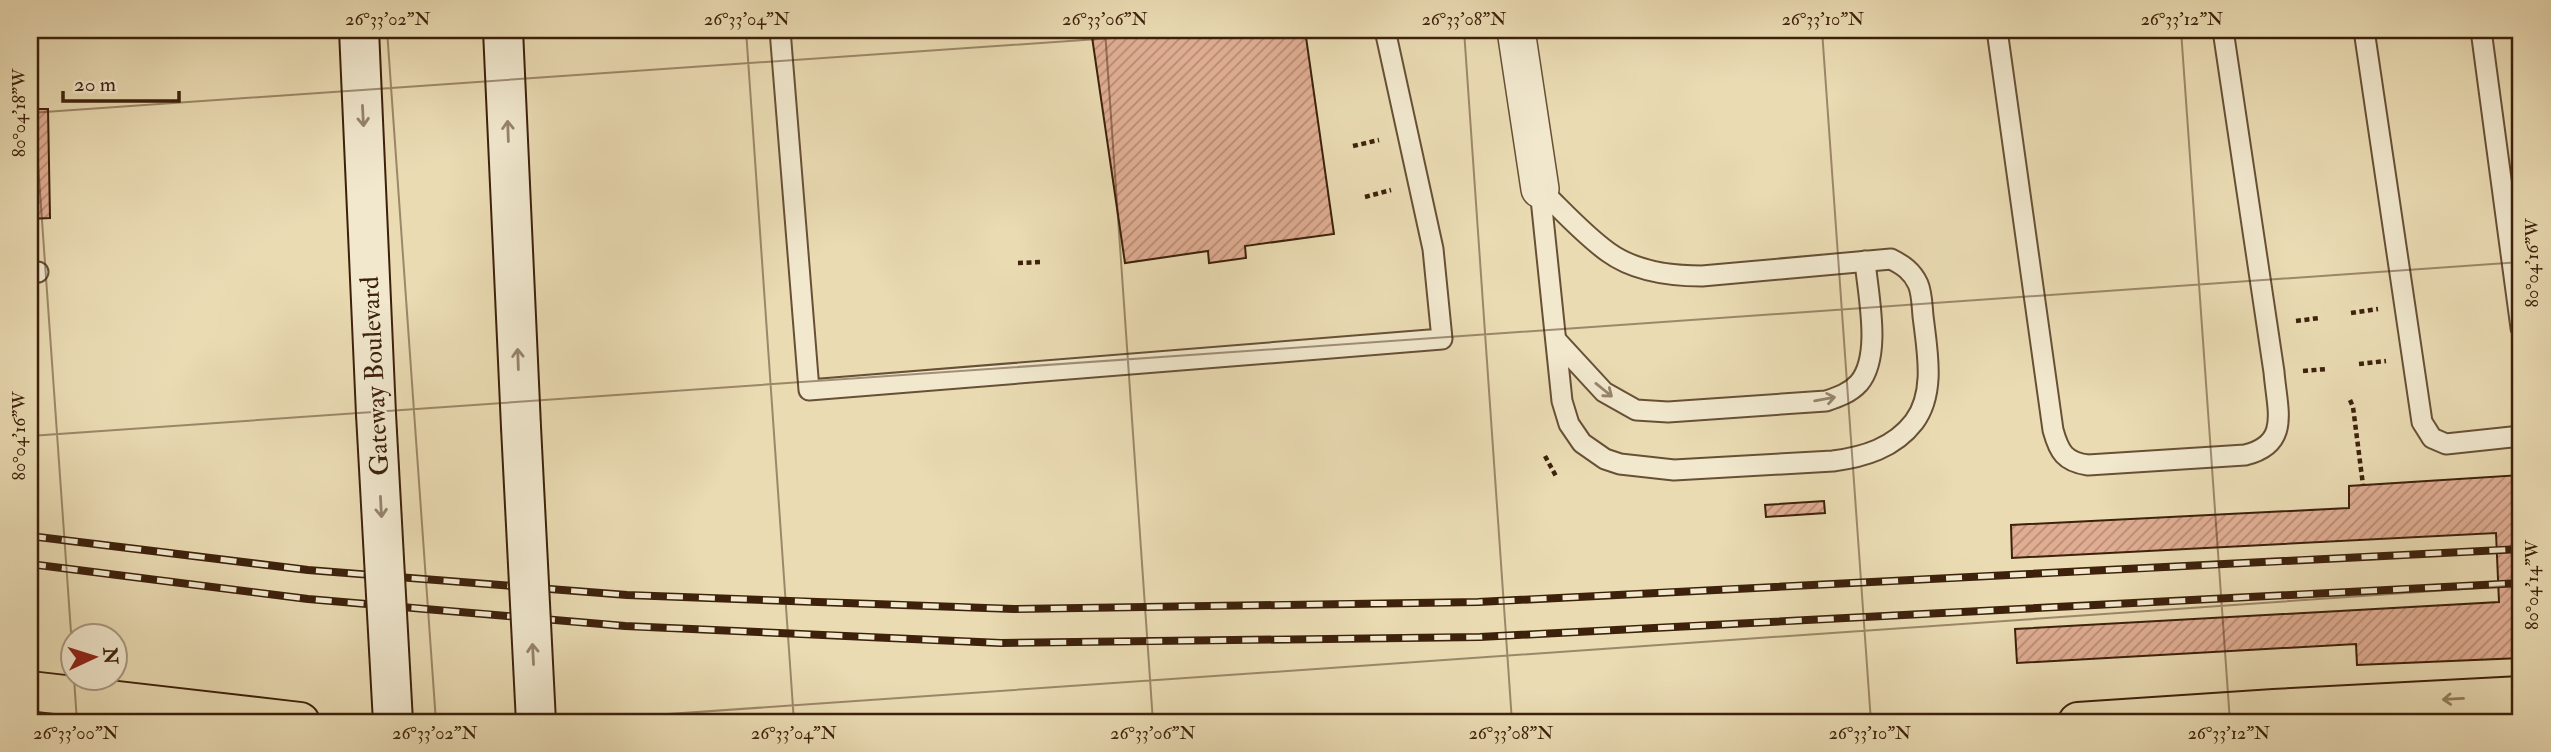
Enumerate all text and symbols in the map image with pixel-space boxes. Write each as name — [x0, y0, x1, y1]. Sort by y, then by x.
text: 26°33'02"N — [345, 8, 431, 31]
text: 26°33'04"N — [704, 8, 790, 31]
text: 26°33'06"N — [1062, 8, 1148, 31]
text: 26°33'08"N — [1422, 8, 1506, 31]
text: 26°33'10"N — [1782, 8, 1864, 31]
text: 26°33'12"N — [2141, 8, 2223, 31]
scale bar — [63, 60, 178, 104]
text: 80°04'18"W — [8, 68, 31, 157]
text: 20 m — [74, 71, 116, 98]
one-way arrow — [356, 104, 369, 127]
one-way arrow — [501, 120, 514, 143]
text: 80°04'16"W — [2521, 218, 2544, 308]
street label: Gateway Boulevard — [354, 275, 396, 477]
one-way arrow — [511, 347, 524, 370]
one-way arrow — [1594, 383, 1612, 398]
text: 80°04'16"W — [8, 391, 31, 481]
one-way arrow — [1813, 392, 1835, 405]
one-way arrow — [375, 495, 388, 518]
text: 80°04'14"W — [2521, 539, 2544, 630]
north arrow — [60, 622, 130, 692]
one-way arrow — [526, 643, 539, 666]
text: N — [97, 646, 123, 666]
one-way arrow — [2442, 693, 2465, 706]
text: 26°33'00"N — [33, 722, 119, 745]
text: 26°33'02"N — [392, 722, 478, 745]
text: 26°33'04"N — [751, 722, 837, 745]
text: 26°33'06"N — [1110, 722, 1196, 745]
text: 26°33'08"N — [1469, 722, 1553, 745]
text: 26°33'10"N — [1829, 722, 1911, 745]
text: 26°33'12"N — [2188, 722, 2270, 745]

